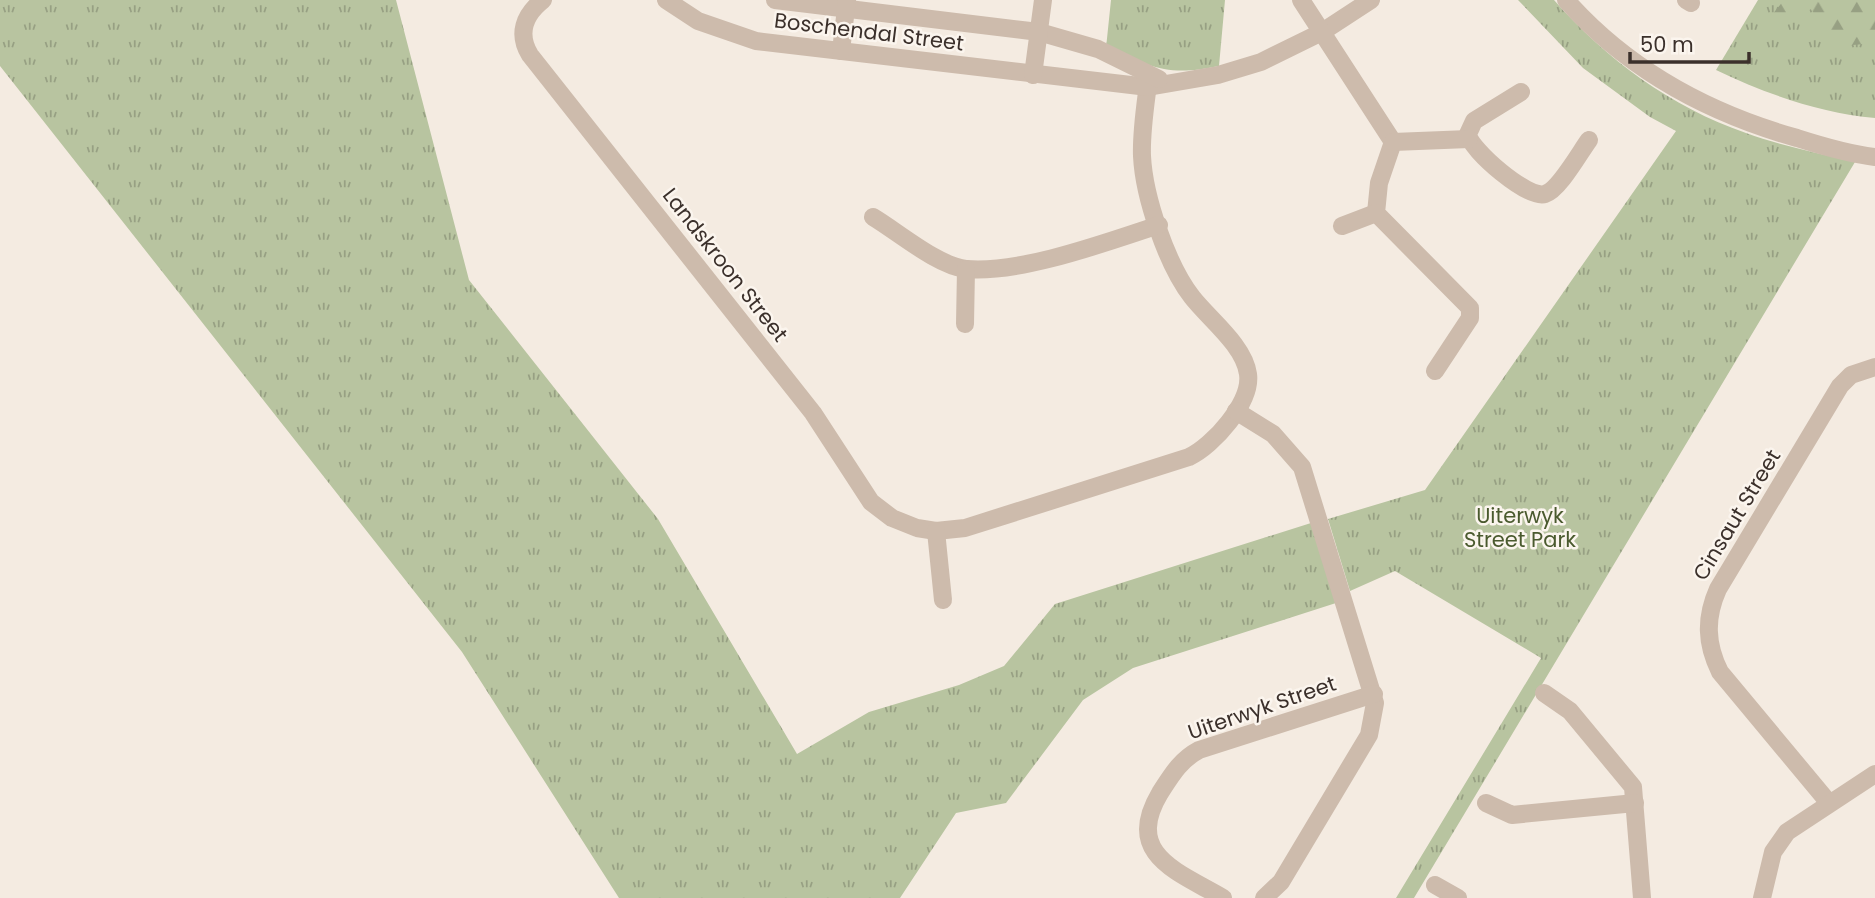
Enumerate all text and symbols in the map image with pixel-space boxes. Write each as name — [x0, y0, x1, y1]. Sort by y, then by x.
street label: Boschendal Street — [773, 5, 965, 58]
scale bar — [1630, 21, 1749, 65]
text: 50 m — [1640, 30, 1694, 59]
street label: Landskroon Street — [656, 182, 795, 348]
street label: Cinsaut Street — [1686, 444, 1787, 586]
park label: Uiterwyk Street Park — [1464, 501, 1576, 554]
street label: Uiterwyk Street — [1184, 669, 1340, 746]

